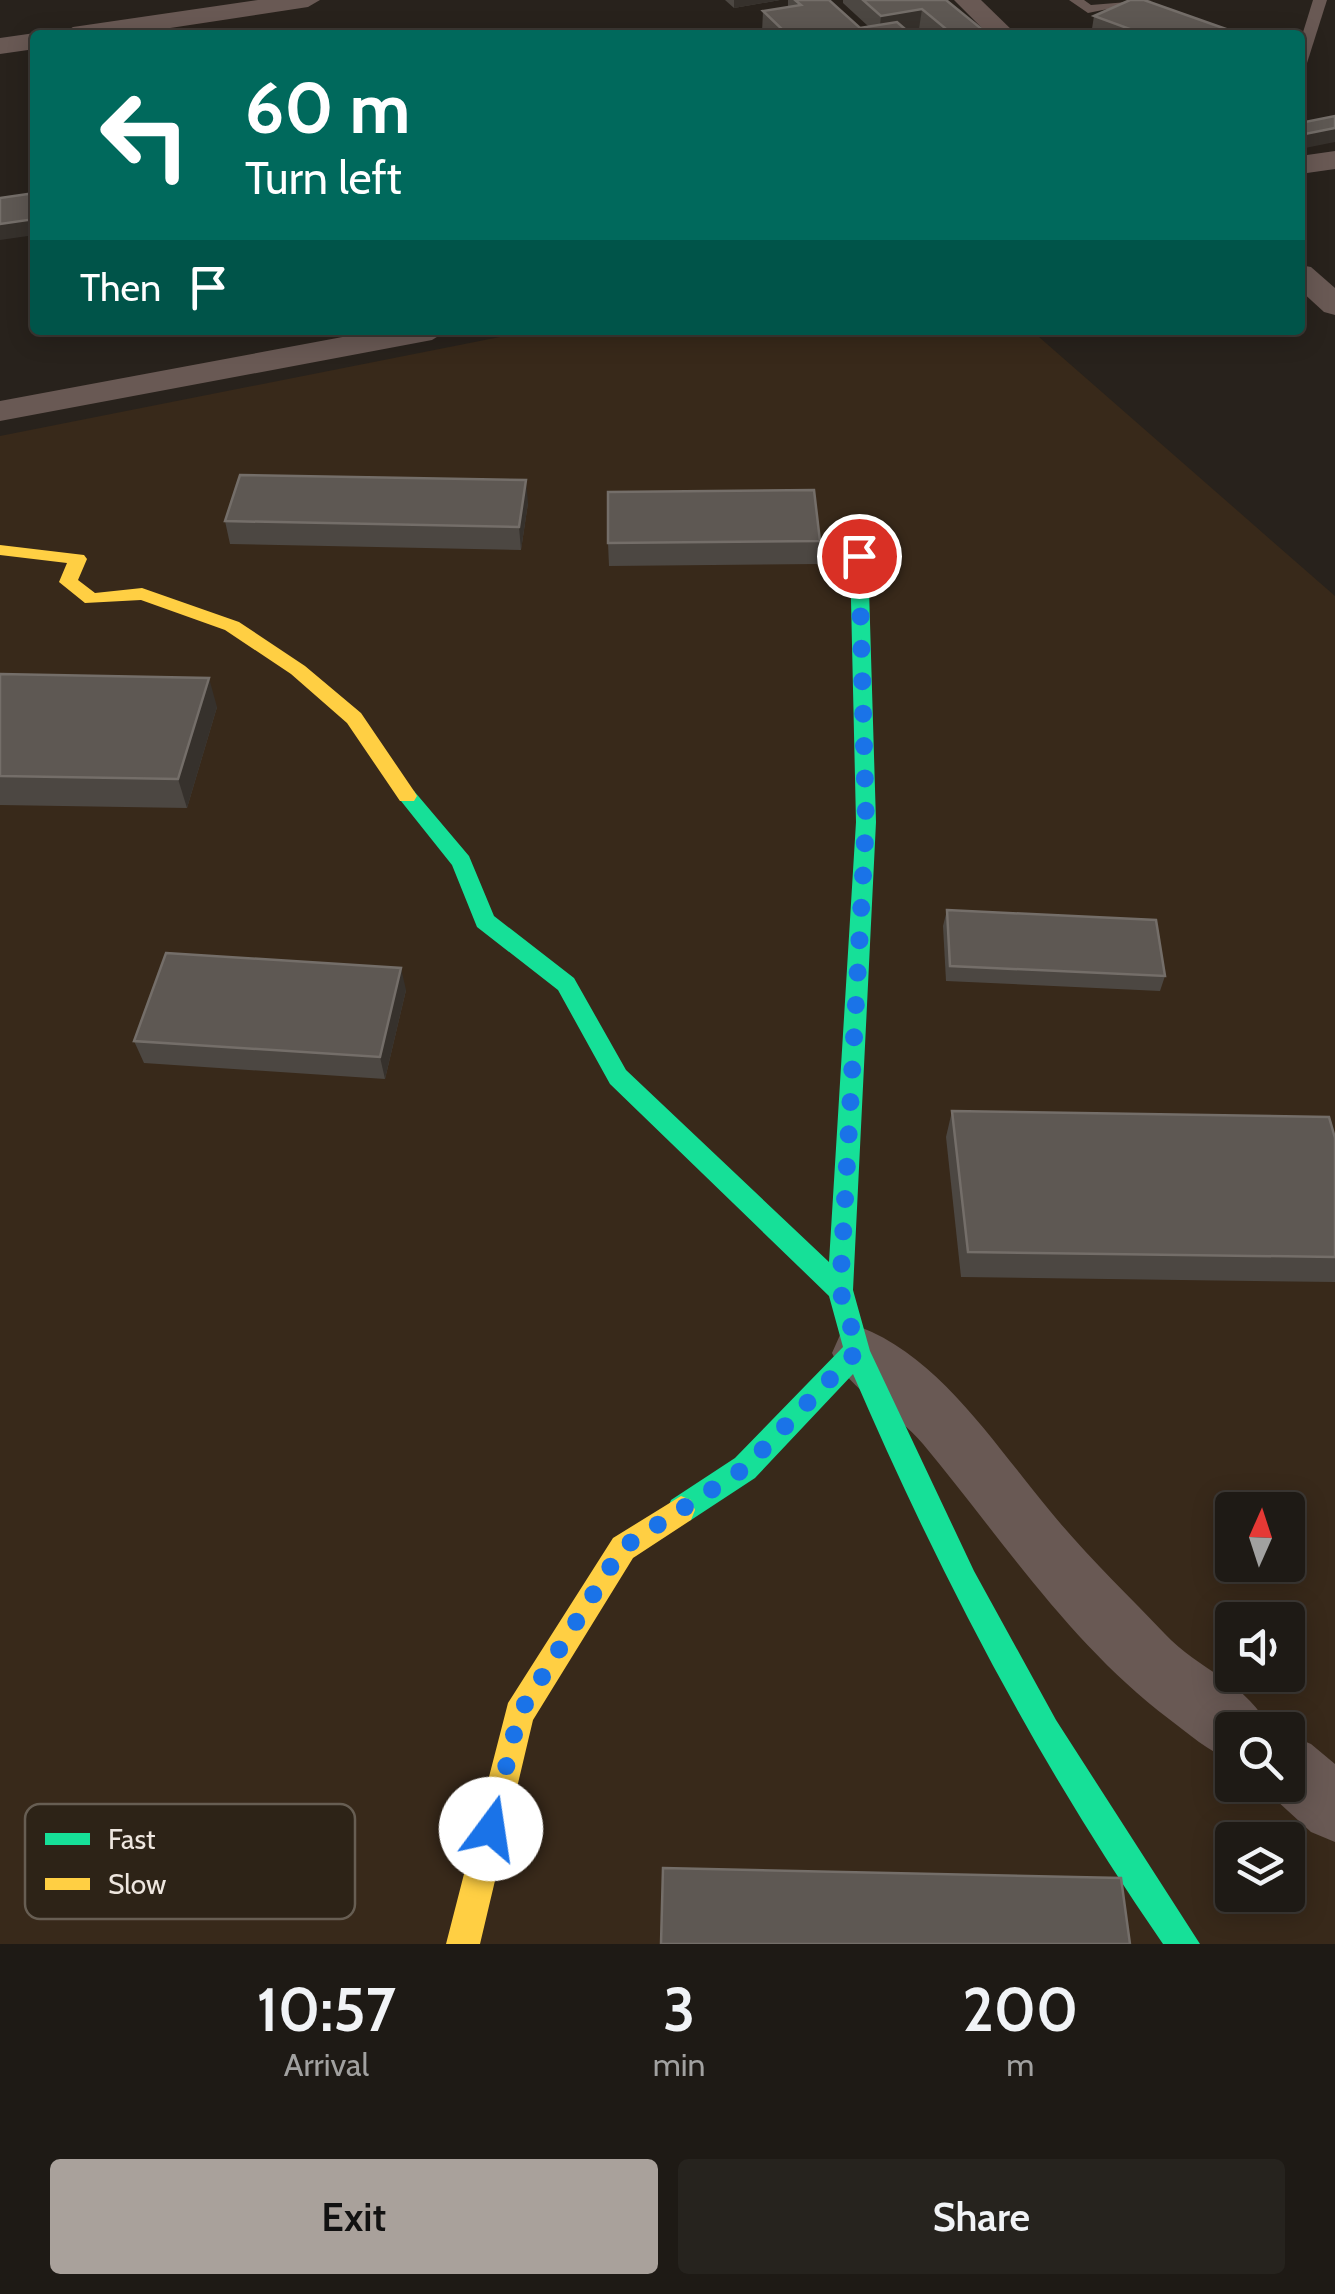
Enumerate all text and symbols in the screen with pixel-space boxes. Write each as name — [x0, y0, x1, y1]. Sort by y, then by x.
text: 60 m — [245, 65, 410, 151]
icon: left — [80, 70, 210, 200]
text: Turn left — [245, 151, 402, 205]
icon: arrive — [181, 260, 236, 315]
text: Then — [80, 264, 161, 311]
pin — [817, 514, 902, 599]
icon: arrive — [832, 529, 887, 584]
north arrow — [1215, 1492, 1305, 1582]
map controls — [1215, 1492, 1305, 1912]
button: sound — [1215, 1602, 1305, 1692]
button: search — [1215, 1712, 1305, 1802]
position arrow — [439, 1777, 543, 1881]
legend — [25, 1804, 355, 1919]
text: Fast — [108, 1822, 156, 1856]
button: layers — [1215, 1822, 1305, 1912]
text: Slow — [108, 1867, 166, 1901]
text: 10:57 — [257, 1973, 396, 2046]
text: 3 — [663, 1973, 695, 2046]
text: 200 — [962, 1973, 1078, 2046]
text: Arrival — [284, 2045, 369, 2084]
text: min — [653, 2045, 705, 2084]
text: m — [1006, 2045, 1034, 2084]
button: Exit — [50, 2159, 658, 2274]
button: Share — [678, 2159, 1285, 2274]

